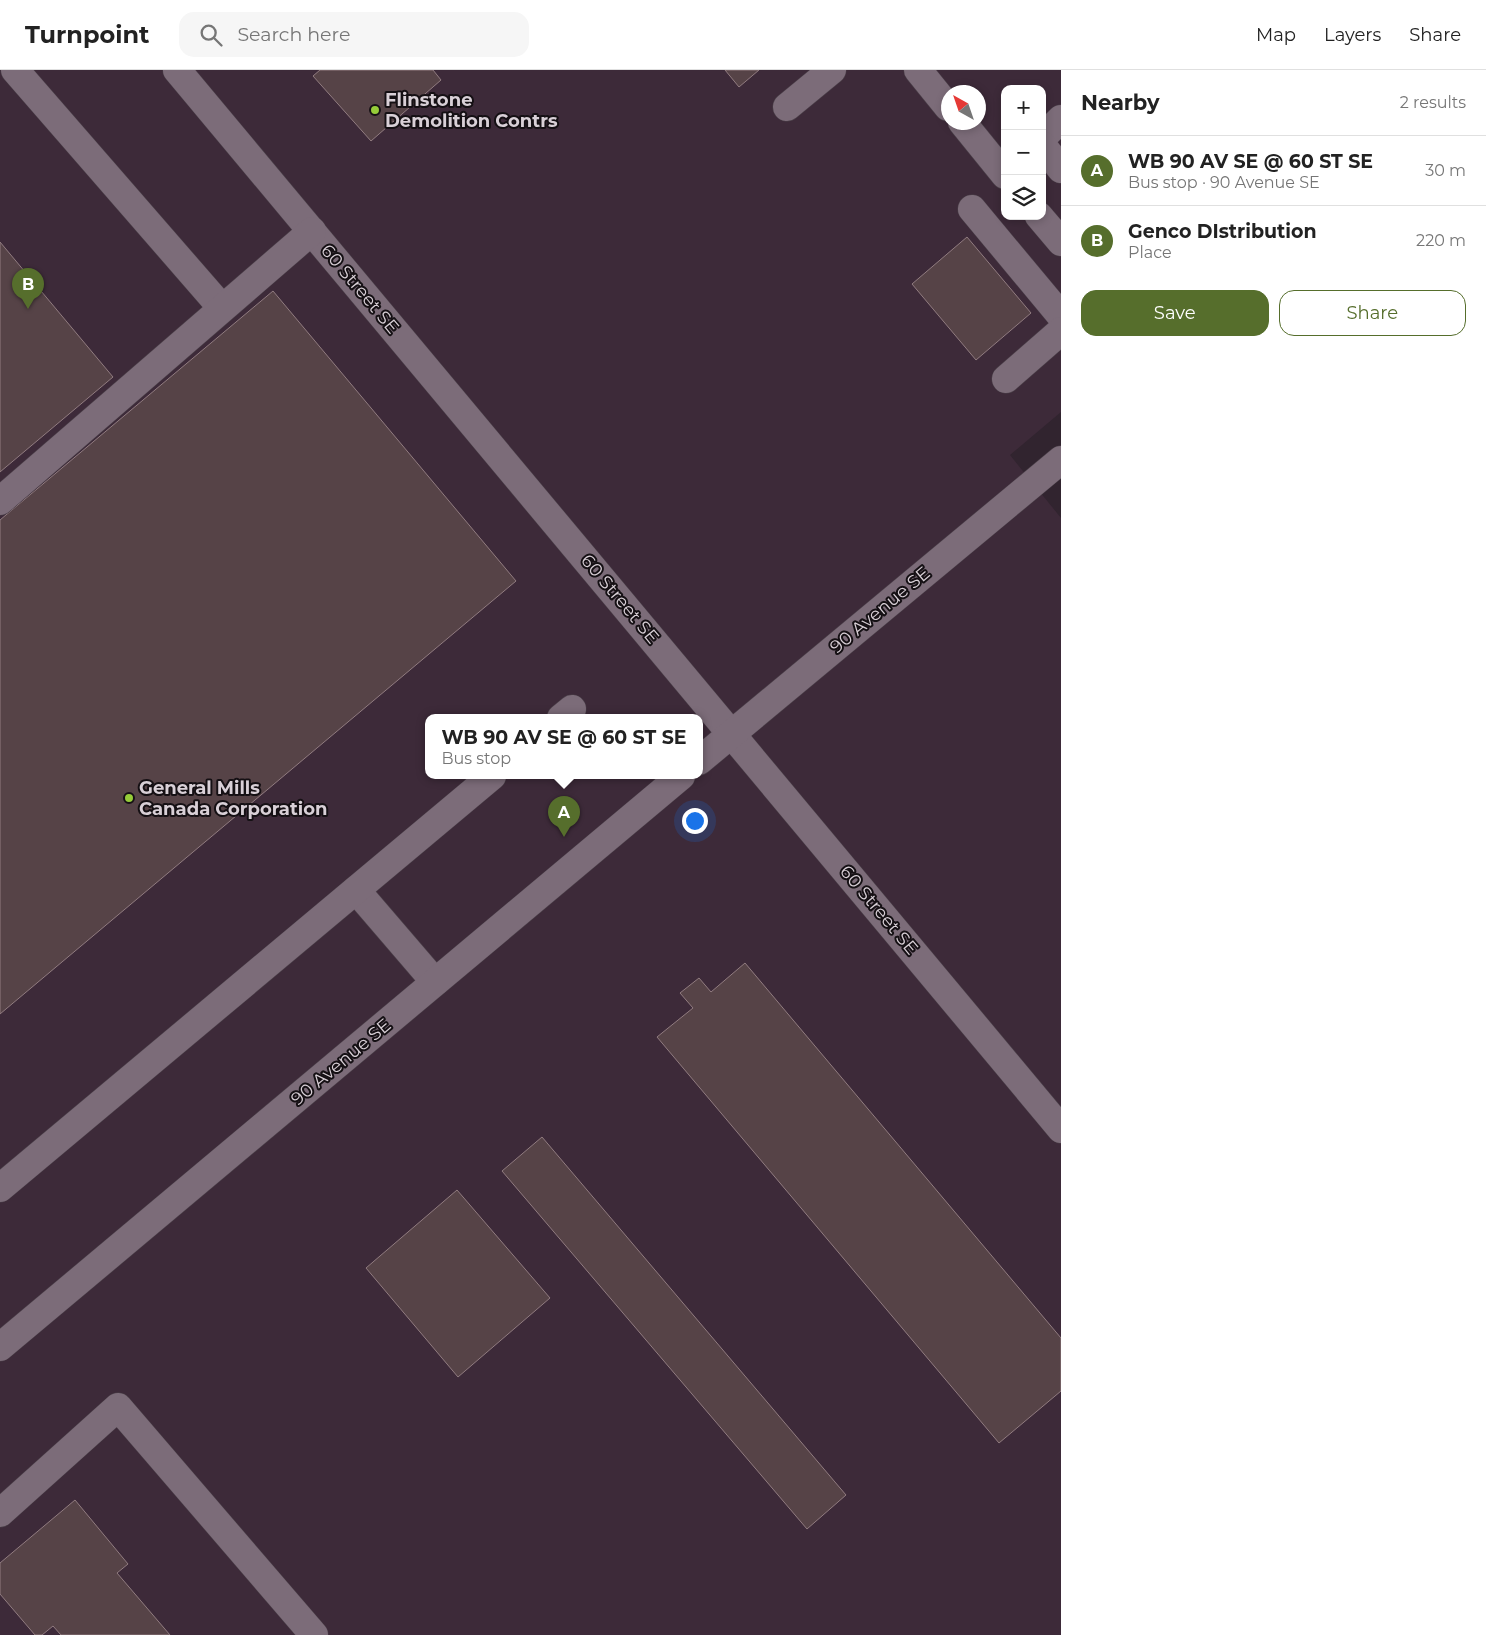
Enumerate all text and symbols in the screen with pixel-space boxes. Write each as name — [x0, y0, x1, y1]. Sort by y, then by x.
search box — [179, 12, 529, 57]
text: Turnpoint — [25, 20, 149, 49]
icon: search — [197, 21, 225, 49]
text: Search here — [237, 23, 350, 46]
text: Map — [1256, 24, 1296, 46]
text: Layers — [1324, 24, 1381, 46]
text: Share — [1409, 24, 1461, 46]
north arrow — [941, 85, 986, 130]
map controls — [1001, 85, 1046, 220]
button: + — [1001, 85, 1046, 130]
place label: Flinstone Demolition Contrs — [385, 89, 558, 132]
text: Nearby — [1081, 90, 1160, 115]
text: 2 results — [1400, 93, 1466, 112]
marker: Flinstone Demolition Contrs — [369, 104, 381, 116]
button: − — [1001, 130, 1046, 175]
text: WB 90 AV SE @ 60 ST SE — [1128, 150, 1373, 173]
text: A — [1091, 161, 1103, 180]
text: 30 m — [1425, 161, 1466, 180]
text: Bus stop · 90 Avenue SE — [1128, 173, 1320, 192]
button: layers — [1001, 175, 1046, 220]
text: Genco DIstribution — [1128, 220, 1317, 243]
text: B — [1091, 231, 1103, 250]
text: 220 m — [1416, 231, 1466, 250]
street label: 60 Street SE — [316, 240, 404, 338]
text: Place — [1128, 243, 1172, 262]
pin: B — [12, 268, 44, 309]
button: Save — [1081, 290, 1269, 336]
button: Share — [1279, 290, 1466, 336]
street label: 60 Street SE — [576, 550, 664, 648]
street label: 90 Avenue SE — [826, 562, 934, 658]
popup — [425, 714, 703, 779]
text: WB 90 AV SE @ 60 ST SE — [441, 726, 687, 749]
text: Bus stop — [441, 749, 511, 768]
place label: General Mills Canada Corporation — [139, 777, 327, 820]
marker: General Mills Canada Corporation — [123, 792, 135, 804]
pin: A — [548, 796, 580, 837]
your location — [682, 808, 708, 834]
street label: 60 Street SE — [835, 861, 923, 959]
street label: 90 Avenue SE — [287, 1014, 395, 1110]

